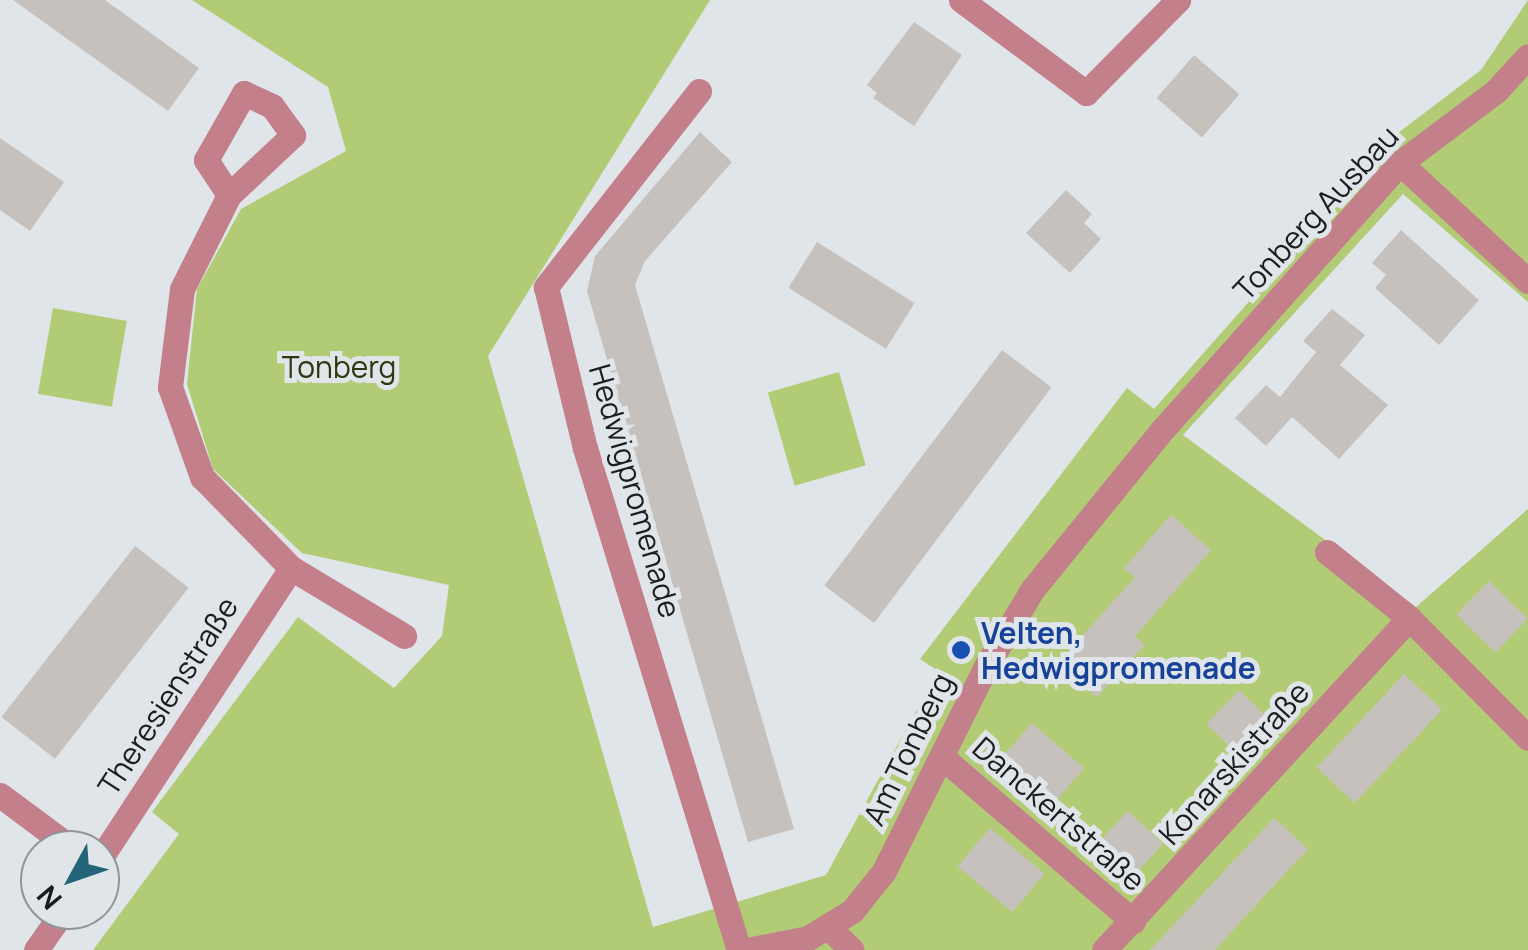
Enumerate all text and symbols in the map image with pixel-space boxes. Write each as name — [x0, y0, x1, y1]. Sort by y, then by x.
street label: Tonberg Ausbau — [1226, 118, 1406, 308]
park label: Tonberg — [282, 349, 396, 385]
street label: Hedwigpromenade — [582, 360, 688, 622]
street label: Theresienstraße — [91, 590, 245, 802]
place label: Velten, Hedwigpromenade — [981, 615, 1256, 686]
marker: Velten, Hedwigpromenade — [950, 639, 972, 661]
street label: Am Tonberg — [856, 667, 960, 831]
street label: Konarskistraße — [1151, 674, 1317, 852]
street label: Danckertstraße — [966, 729, 1152, 899]
north arrow — [20, 830, 120, 930]
text: N — [28, 878, 70, 918]

